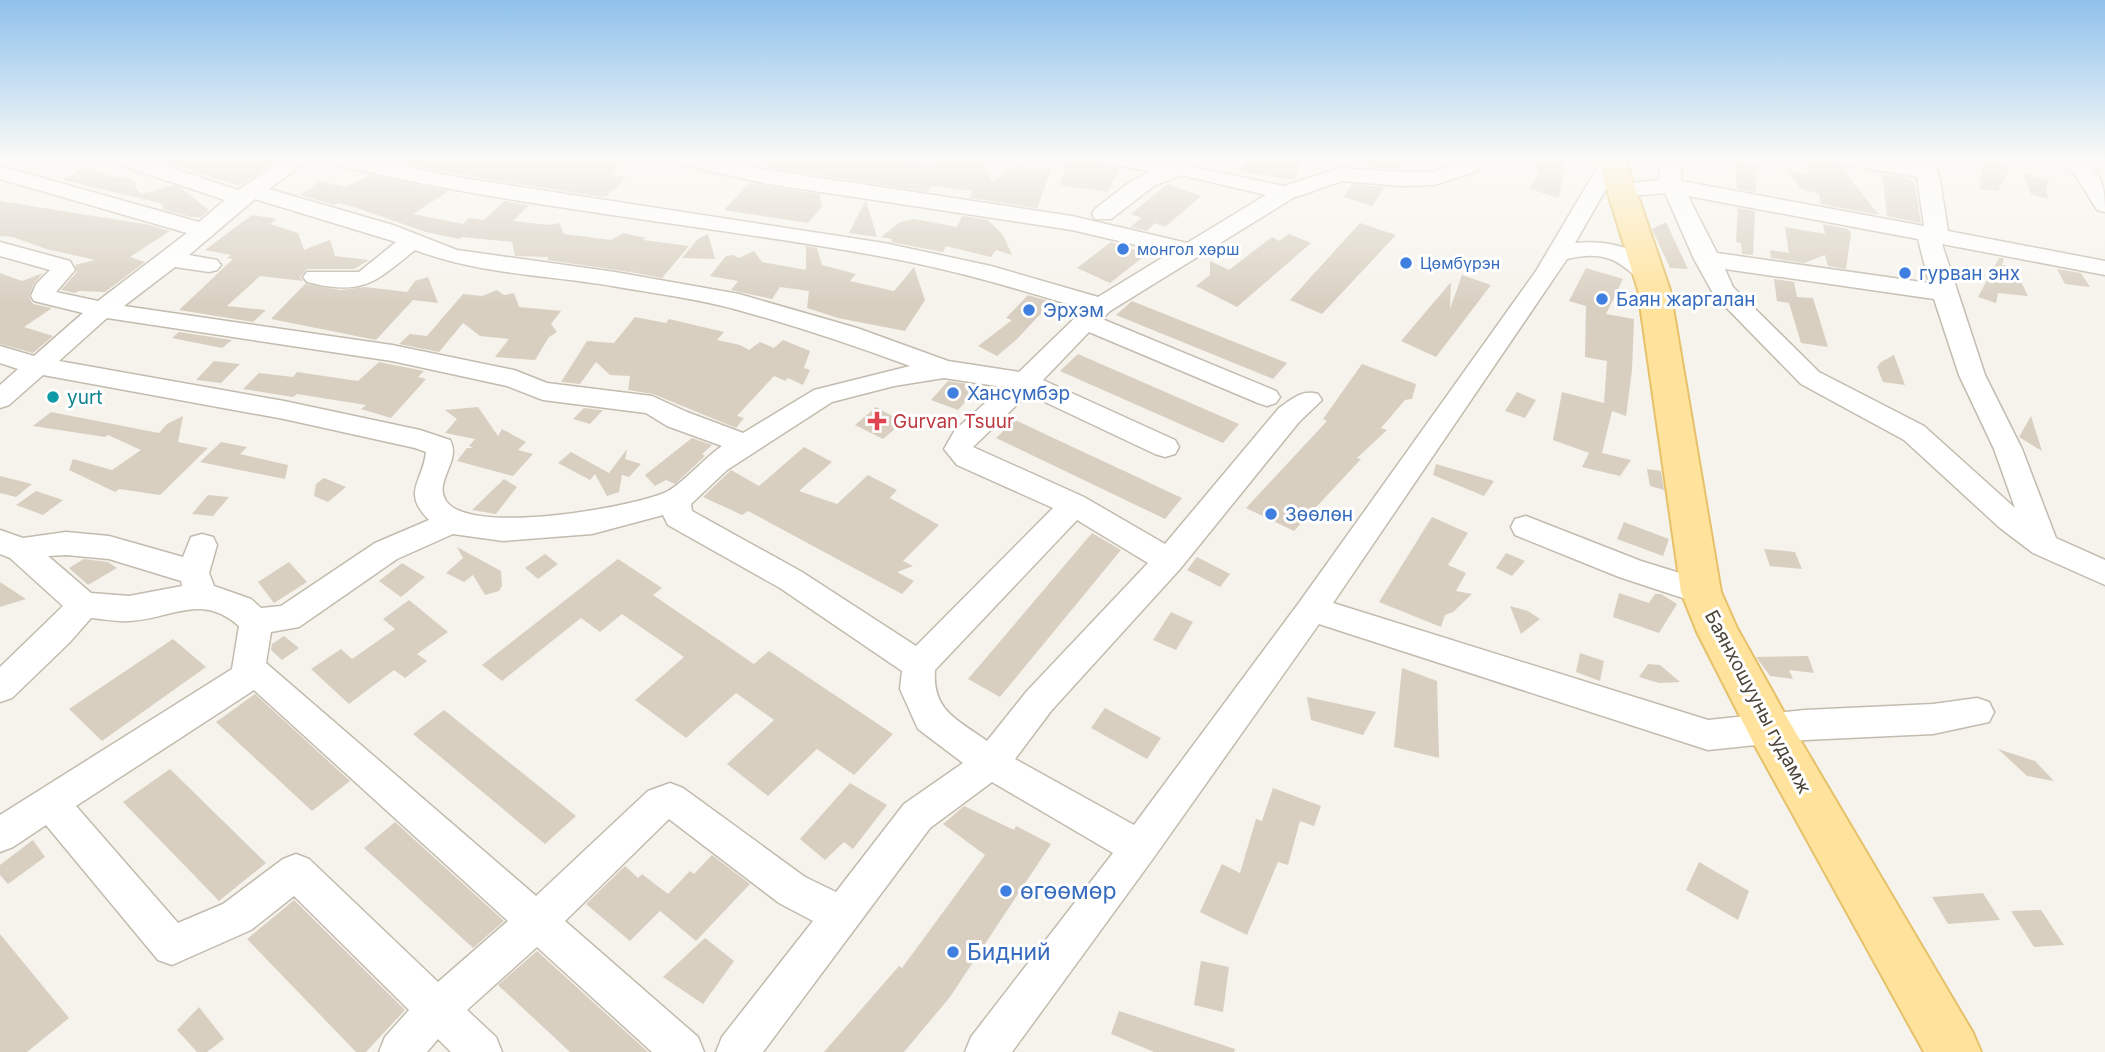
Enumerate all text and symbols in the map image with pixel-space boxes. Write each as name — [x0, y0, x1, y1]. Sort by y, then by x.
place label: монгол хөрш — [1137, 239, 1239, 259]
marker: монгол хөрш — [1115, 241, 1131, 257]
place label: Цөмбүрэн — [1420, 253, 1500, 273]
marker: Цөмбүрэн — [1398, 255, 1414, 271]
place label: гурван энх — [1919, 262, 2020, 285]
marker: гурван энх — [1897, 265, 1913, 281]
place label: Баян жаргалан — [1616, 288, 1756, 311]
marker: Баян жаргалан — [1594, 291, 1610, 307]
place label: Эрхэм — [1043, 299, 1104, 322]
marker: Эрхэм — [1021, 302, 1037, 318]
place label: Хансүмбэр — [967, 382, 1070, 405]
marker: Хансүмбэр — [945, 385, 961, 401]
place label: yurt — [67, 386, 103, 409]
marker: yurt — [45, 389, 61, 405]
place label: Gurvan Tsuur — [893, 410, 1014, 433]
marker: Gurvan Tsuur — [867, 411, 887, 431]
place label: Зөөлөн — [1285, 503, 1353, 526]
marker: Зөөлөн — [1263, 506, 1279, 522]
street label: Баянхошууны гудамж — [1700, 606, 1816, 798]
place label: өгөөмөр — [1020, 877, 1117, 905]
marker: өгөөмөр — [998, 883, 1014, 899]
place label: Бидний — [967, 938, 1051, 966]
marker: Бидний — [945, 944, 961, 960]

